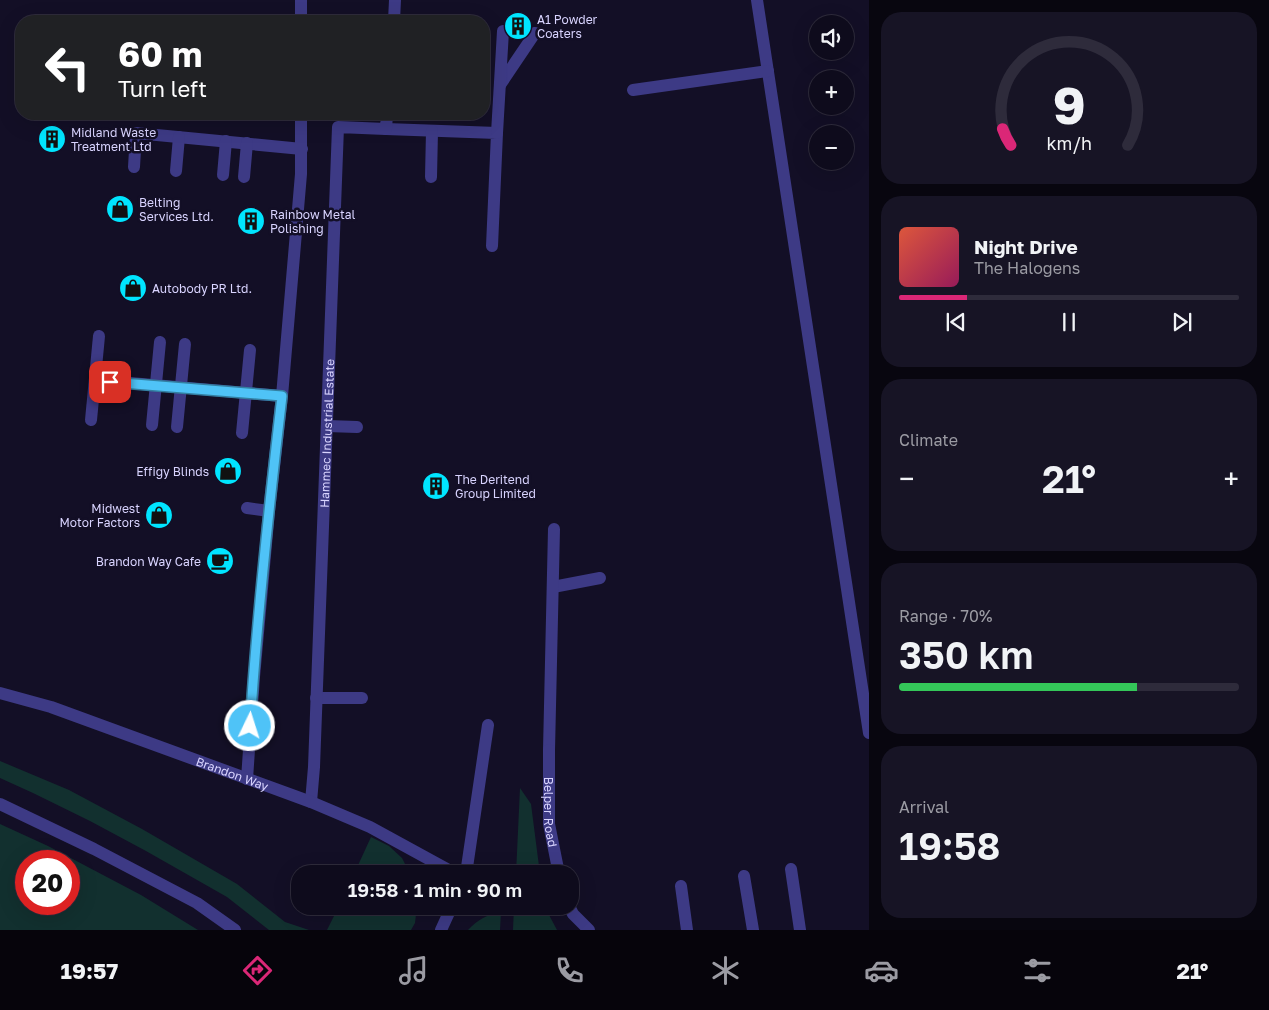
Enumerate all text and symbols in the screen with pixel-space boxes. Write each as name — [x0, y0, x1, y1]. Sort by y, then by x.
building icon: A1 Powder Coaters — [503, 11, 533, 41]
place label: A1 Powder Coaters — [537, 12, 598, 41]
map controls — [809, 15, 854, 170]
button: sound — [809, 15, 854, 60]
text: 60 m — [118, 33, 202, 75]
icon: left — [35, 35, 100, 100]
button: + — [809, 70, 854, 115]
text: 9 — [1052, 73, 1086, 135]
text: Turn left — [118, 75, 207, 102]
building icon: Midland Waste Treatment Ltd — [37, 124, 67, 154]
place label: Midland Waste Treatment Ltd — [71, 125, 156, 154]
button: − — [809, 125, 854, 170]
text: km/h — [1046, 132, 1092, 154]
shop icon: Belting Services Ltd. — [105, 194, 135, 224]
place label: Belting Services Ltd. — [139, 195, 214, 224]
building icon: Rainbow Metal Polishing — [236, 206, 266, 236]
place label: Rainbow Metal Polishing — [270, 207, 355, 236]
text: Night Drive — [974, 235, 1078, 258]
text: The Halogens — [974, 258, 1080, 278]
shop icon: Autobody PR Ltd. — [118, 273, 148, 303]
place label: Autobody PR Ltd. — [152, 281, 252, 296]
icon: previous — [942, 308, 970, 336]
icon: pause — [1055, 308, 1083, 336]
icon: next — [1168, 308, 1196, 336]
street label: Hammec Industrial Estate — [316, 358, 337, 508]
pin — [89, 361, 131, 403]
icon: arrive — [96, 368, 124, 396]
text: Climate — [899, 430, 958, 450]
shop icon: Effigy Blinds — [213, 456, 243, 486]
text: 21° — [1042, 456, 1096, 501]
text: − — [899, 462, 914, 495]
text: + — [1224, 462, 1239, 495]
place label: Effigy Blinds — [136, 464, 209, 479]
building icon: The Deritend Group Limited — [421, 471, 451, 501]
place label: The Deritend Group Limited — [455, 472, 536, 501]
shop icon: Midwest Motor Factors — [144, 500, 174, 530]
place label: Midwest Motor Factors — [60, 501, 140, 530]
cafe icon: Brandon Way Cafe — [205, 546, 235, 576]
place label: Brandon Way Cafe — [96, 554, 201, 569]
text: Range · 70% — [899, 606, 992, 626]
text: 350 km — [899, 632, 1034, 677]
position arrow — [223, 699, 275, 751]
street label: Brandon Way — [194, 753, 271, 793]
street label: Belper Road — [542, 777, 561, 848]
text: Arrival — [899, 797, 949, 817]
text: 19:58 — [899, 823, 1000, 868]
speed limit sign: 20 — [15, 850, 80, 915]
text: 19:58 · 1 min · 90 m — [348, 878, 522, 901]
icon: directions — [240, 953, 275, 988]
icon: music — [396, 953, 431, 988]
icon: phone — [552, 953, 587, 988]
icon: climate — [708, 953, 743, 988]
icon: car — [864, 953, 899, 988]
icon: filters — [1020, 953, 1055, 988]
text: 19:57 — [61, 957, 118, 984]
text: 21° — [1177, 957, 1208, 984]

